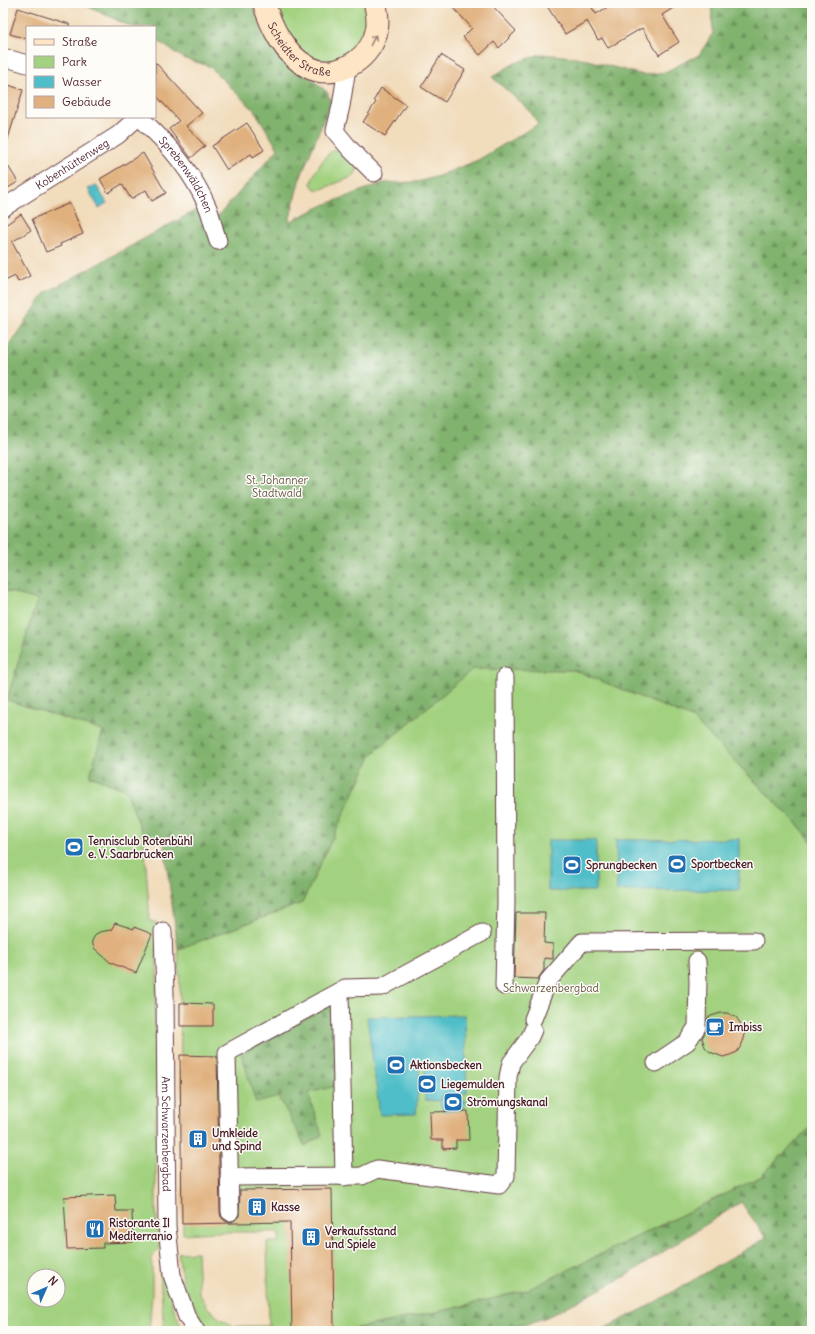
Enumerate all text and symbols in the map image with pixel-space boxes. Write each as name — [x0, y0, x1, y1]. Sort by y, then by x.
street label: Scheidter Straße — [265, 20, 331, 79]
legend — [26, 26, 156, 118]
text: Straße — [62, 34, 97, 49]
one-way arrow — [370, 35, 377, 47]
text: Park — [62, 54, 87, 69]
text: Wasser — [62, 74, 102, 89]
text: Gebäude — [62, 94, 111, 109]
street label: Sprebenwäldchen — [156, 133, 216, 215]
street label: Kobenhüttenweg — [33, 136, 112, 193]
park label: St. Johanner Stadtwald — [246, 473, 309, 500]
place label: Tennisclub Rotenbühl e. V. Saarbrücken — [88, 834, 193, 861]
sports icon: Tennisclub Rotenbühl e. V. Saarbrücken — [63, 836, 85, 858]
sports icon: Sportbecken — [666, 853, 688, 875]
sports icon: Sprungbecken — [561, 854, 583, 876]
place label: Sportbecken — [691, 857, 754, 872]
place label: Sprungbecken — [586, 858, 658, 873]
park label: Schwarzenbergbad — [503, 981, 600, 995]
cafe icon: Imbiss — [704, 1016, 726, 1038]
place label: Imbiss — [729, 1020, 762, 1034]
sports icon: Aktionsbecken — [385, 1054, 407, 1076]
place label: Aktionsbecken — [410, 1058, 482, 1072]
sports icon: Liegemulden — [416, 1073, 438, 1095]
street label: Am Schwarzenbergbad — [159, 1076, 174, 1192]
place label: Liegemulden — [441, 1077, 505, 1092]
sports icon: Strömungskanal — [442, 1091, 464, 1113]
place label: Strömungskanal — [467, 1095, 548, 1110]
place label: Umkleide und Spind — [212, 1126, 262, 1154]
building icon: Umkleide und Spind — [187, 1128, 209, 1150]
building icon: Kasse — [246, 1196, 268, 1218]
place label: Kasse — [271, 1200, 300, 1214]
place label: Ristorante Il Mediterranio — [109, 1216, 172, 1243]
restaurant icon: Ristorante Il Mediterranio — [84, 1218, 106, 1240]
place label: Verkaufsstand und Spiele — [325, 1224, 397, 1252]
building icon: Verkaufsstand und Spiele — [300, 1226, 322, 1248]
north arrow — [26, 1268, 66, 1308]
text: N — [45, 1273, 61, 1289]

